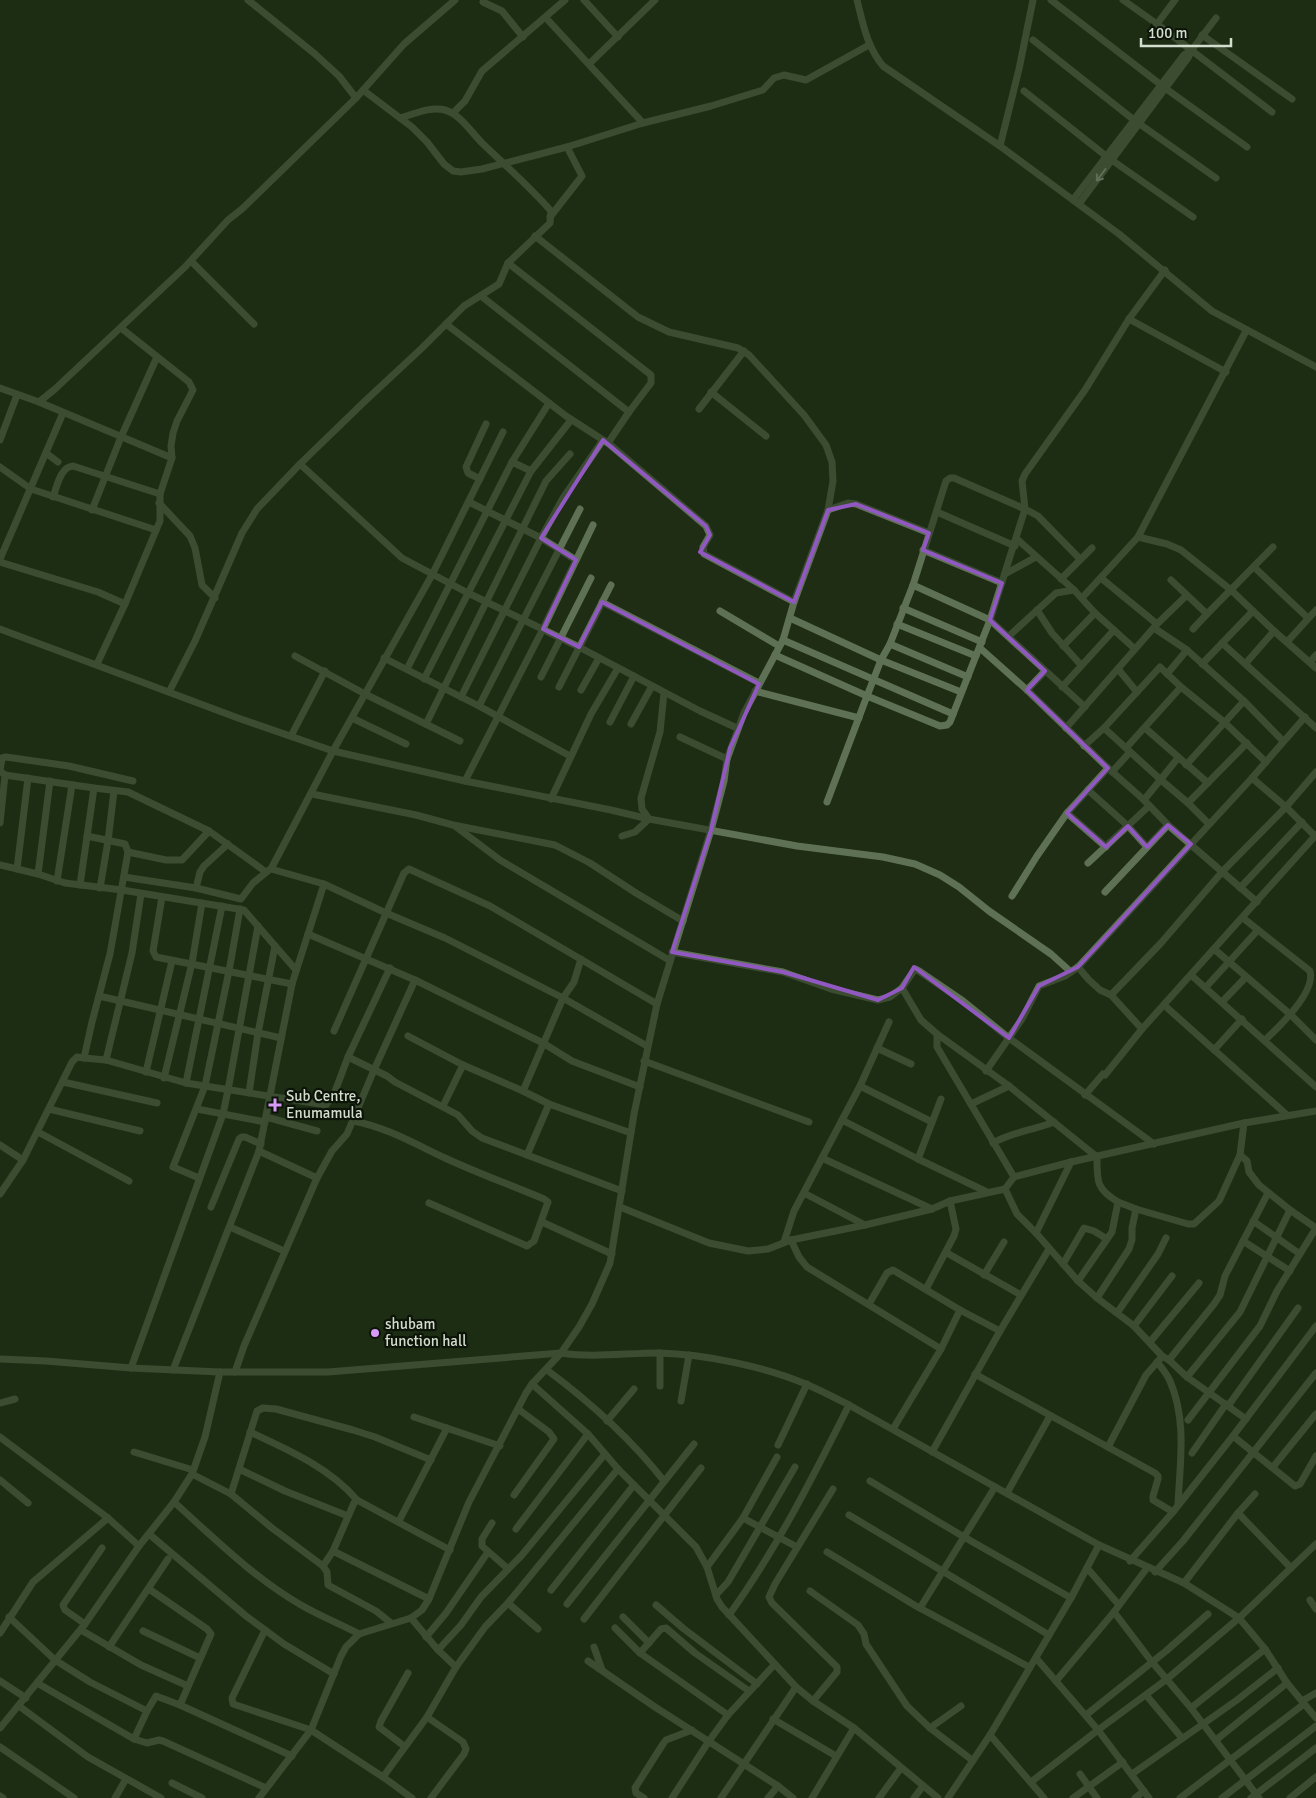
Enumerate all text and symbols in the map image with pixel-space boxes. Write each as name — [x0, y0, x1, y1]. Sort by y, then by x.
scale bar — [1141, 15, 1231, 47]
text: 100 m — [1148, 24, 1188, 42]
one-way arrow — [1095, 168, 1106, 181]
place label: Sub Centre, Enumamula — [286, 1087, 363, 1122]
marker: Sub Centre, Enumamula — [268, 1098, 282, 1112]
place label: shubam function hall — [385, 1315, 467, 1350]
marker: shubam function hall — [369, 1327, 381, 1339]

